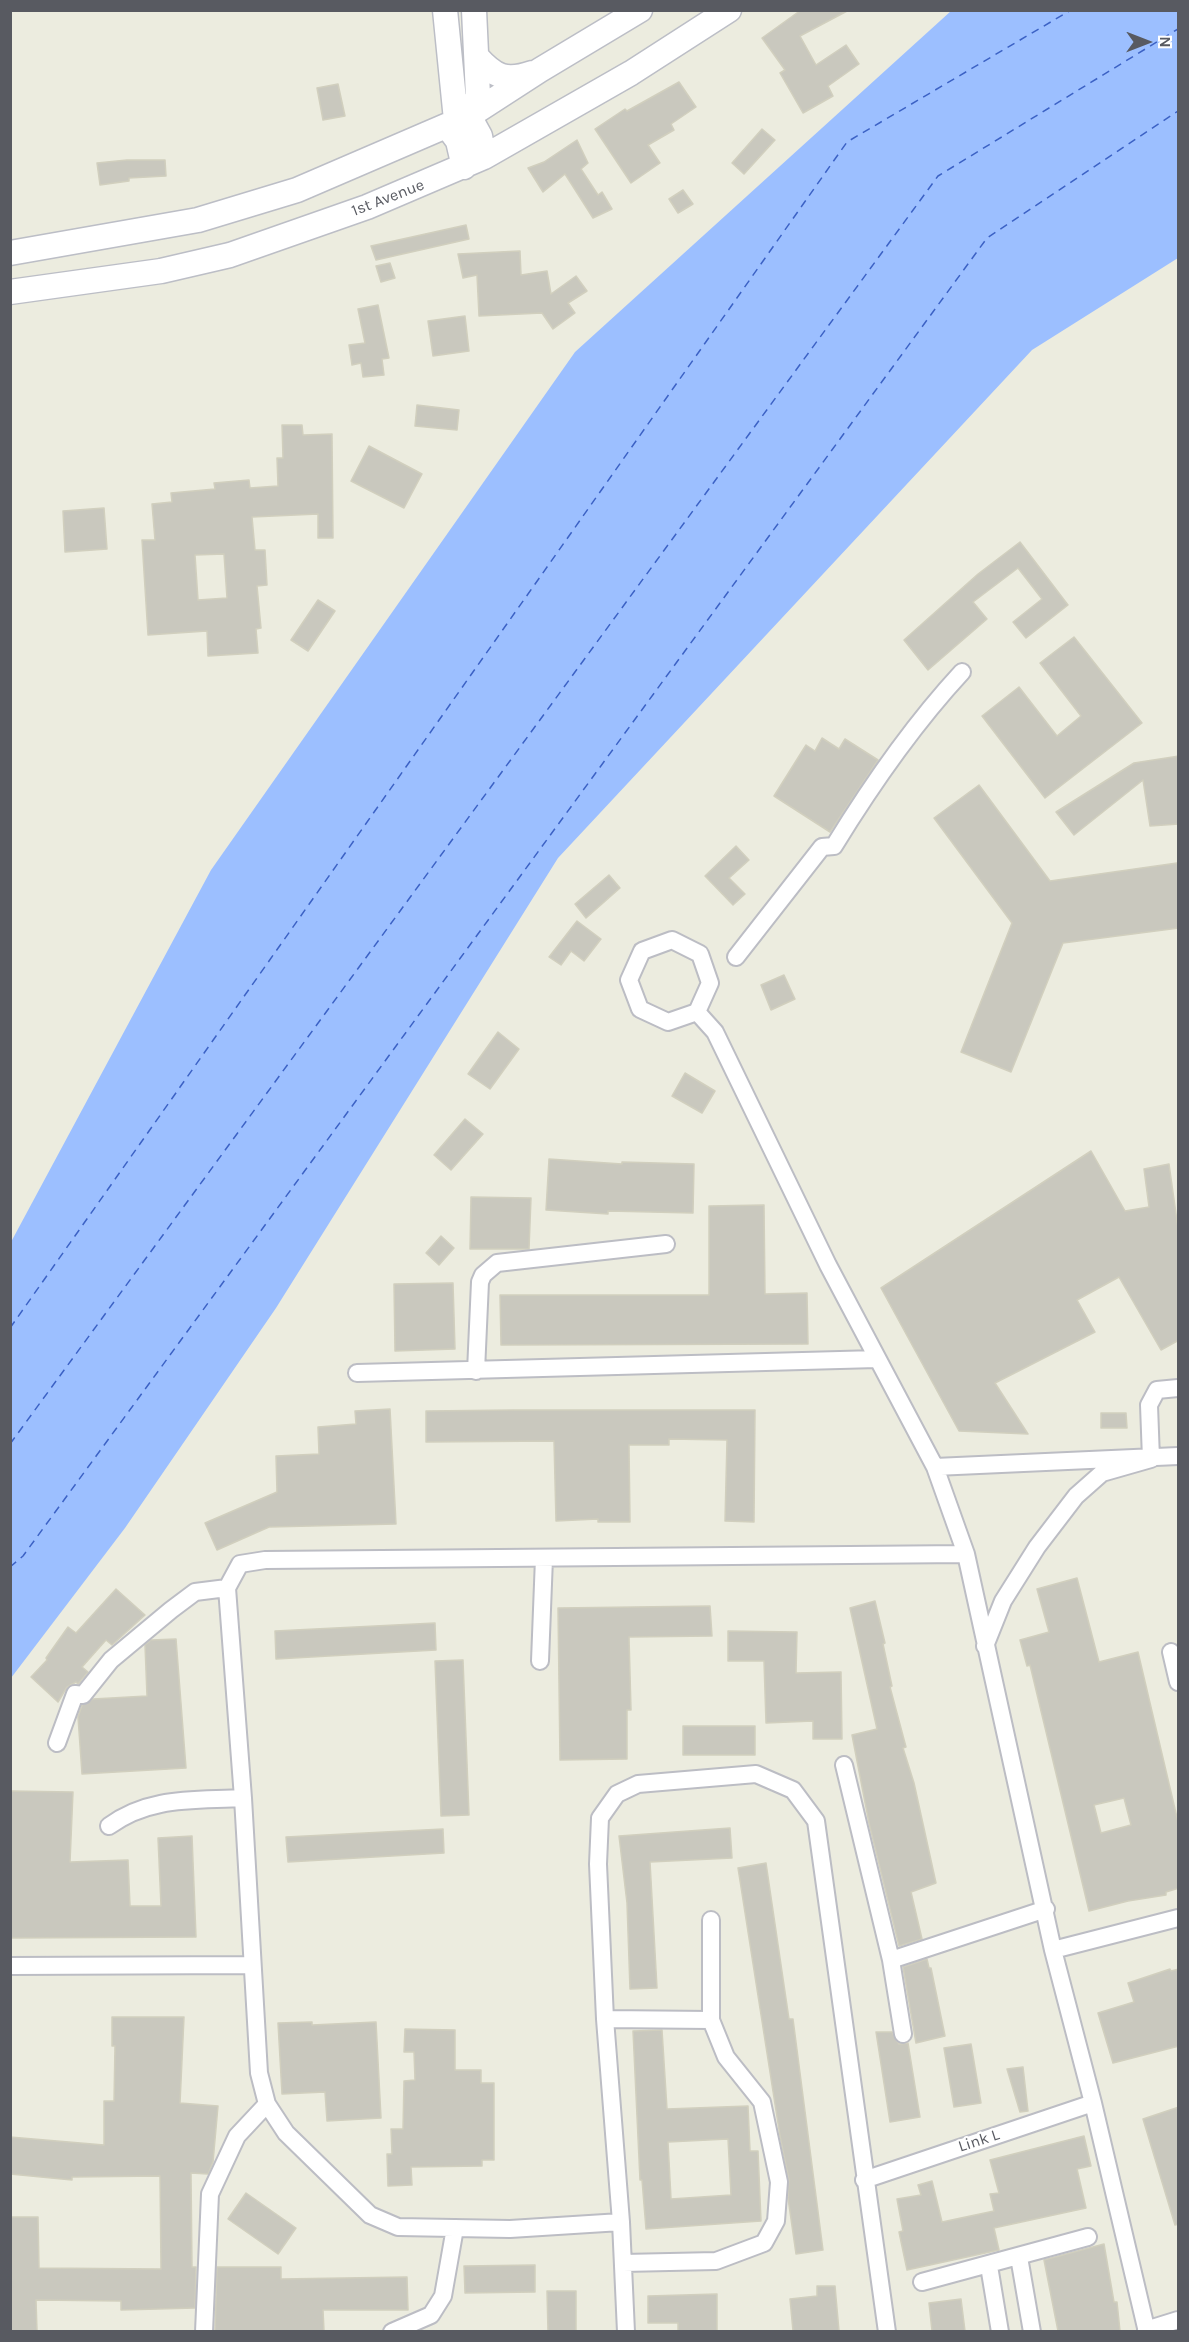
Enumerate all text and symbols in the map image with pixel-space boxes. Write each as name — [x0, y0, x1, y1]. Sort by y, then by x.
north arrow — [1117, 12, 1177, 72]
text: N — [1156, 36, 1175, 48]
street label: 1st Avenue — [349, 175, 427, 221]
street label: Link L — [956, 2125, 1002, 2157]

